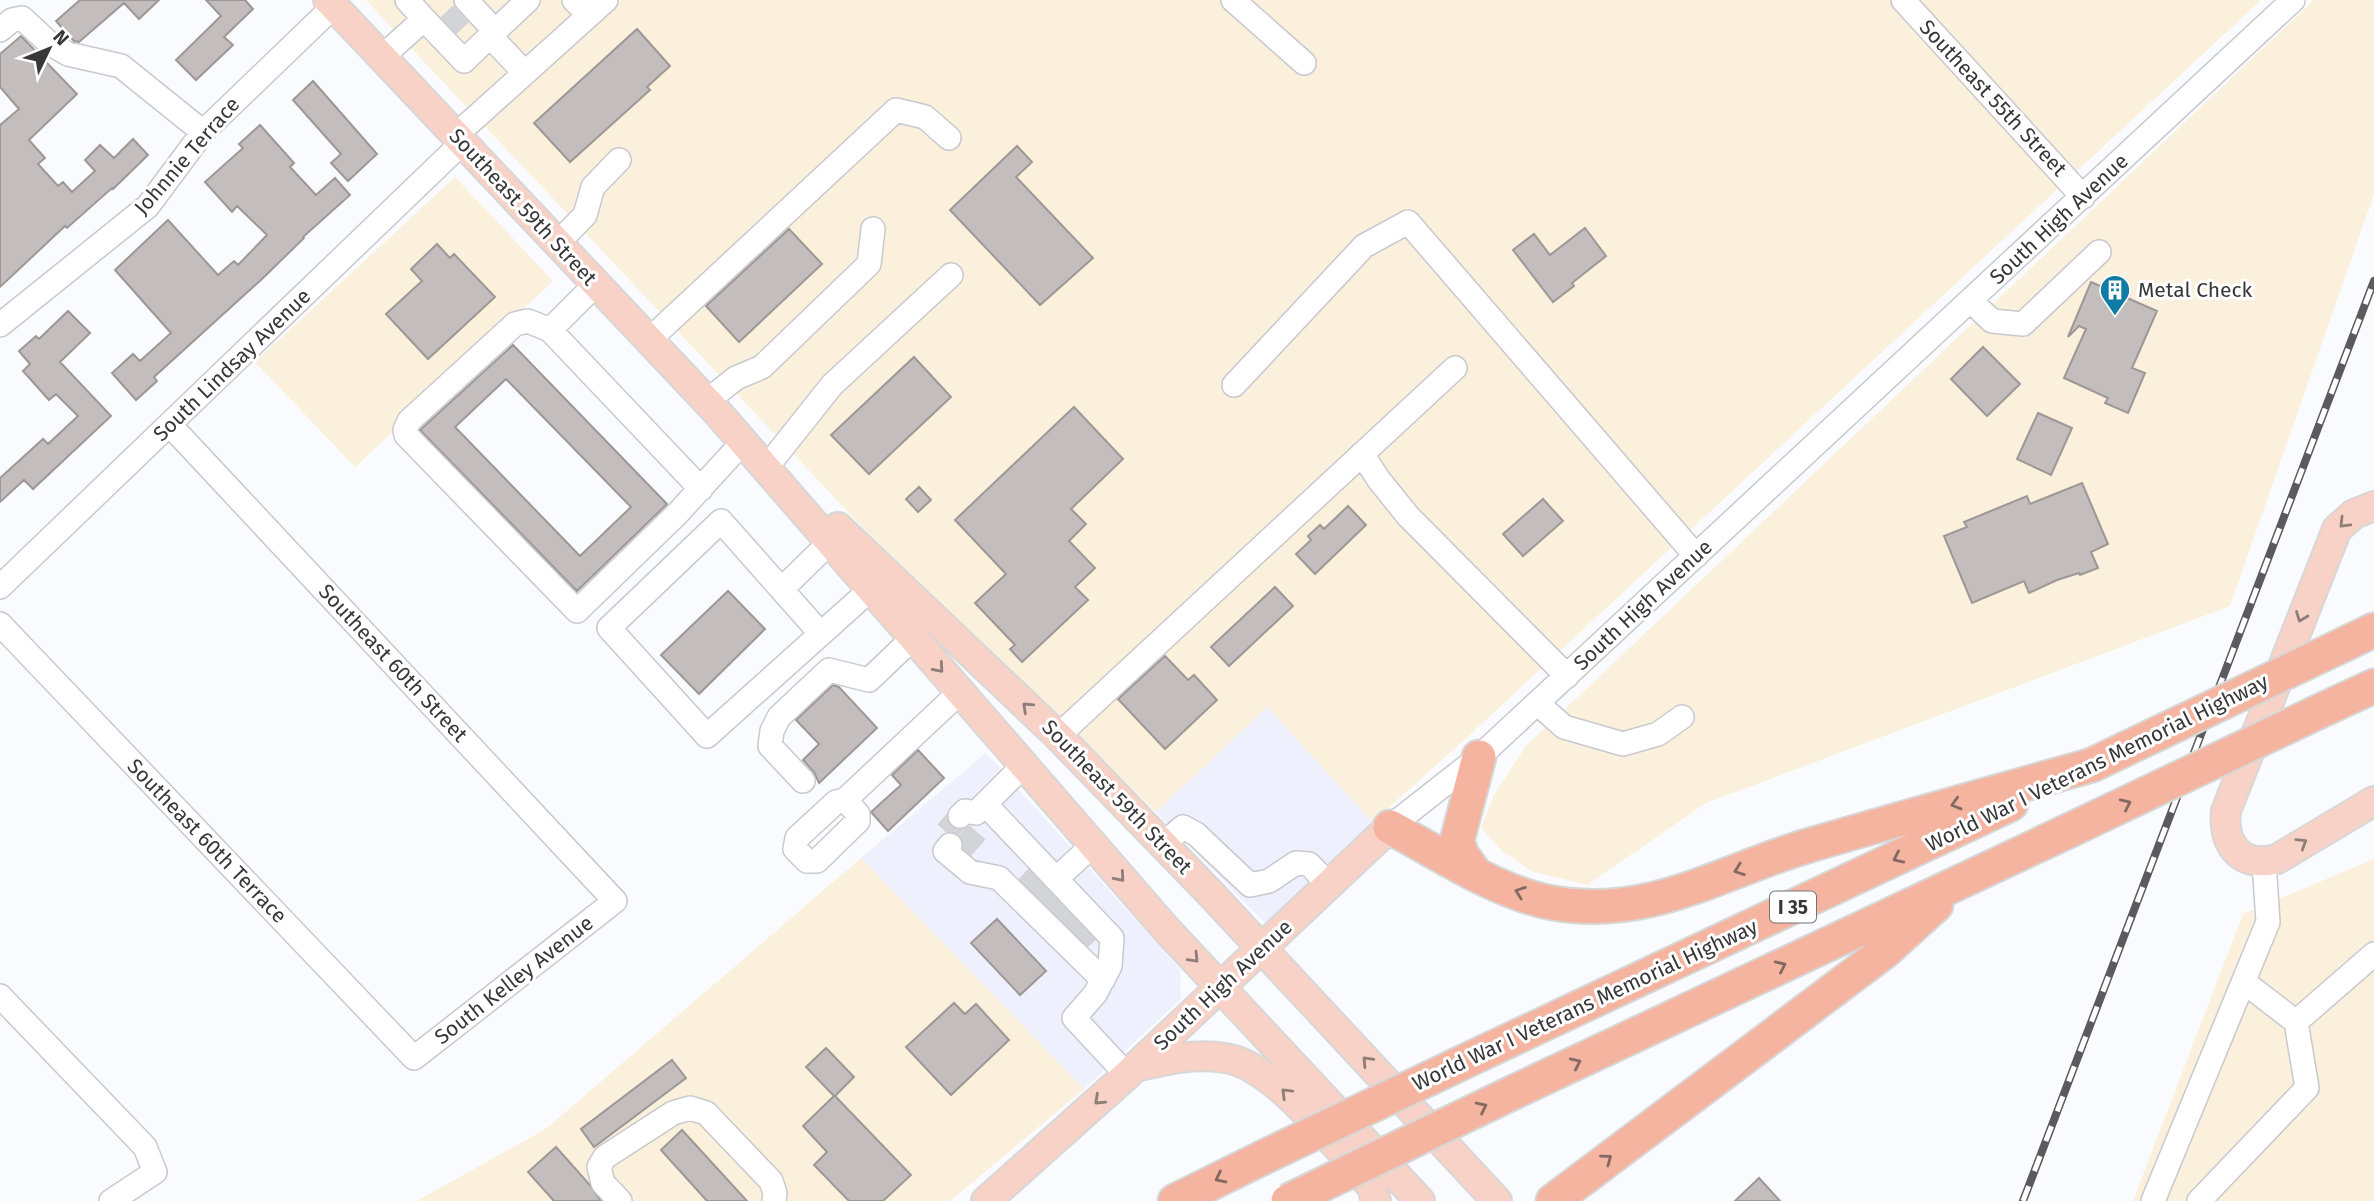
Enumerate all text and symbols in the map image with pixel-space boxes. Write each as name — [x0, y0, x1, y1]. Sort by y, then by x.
north arrow — [14, 14, 84, 84]
street label: Southeast 55th Street — [1914, 14, 2073, 182]
text: N — [48, 25, 74, 50]
street label: Johnnie Terrace — [129, 92, 245, 220]
street label: Southeast 59th Street — [444, 123, 603, 291]
street label: South High Avenue — [1984, 148, 2134, 290]
building icon: Metal Check — [2098, 273, 2132, 317]
place label: Metal Check — [2138, 277, 2252, 303]
street label: South Lindsay Avenue — [148, 283, 316, 447]
one-way arrow — [2339, 515, 2352, 528]
street label: South High Avenue — [1568, 534, 1718, 676]
street label: Southeast 60th Street — [313, 579, 473, 748]
one-way arrow — [2296, 610, 2310, 622]
one-way arrow — [931, 660, 943, 673]
street label: World War I Veterans Memorial Highway — [1922, 668, 2273, 857]
one-way arrow — [1022, 702, 1035, 715]
street label: Southeast 59th Street — [1036, 714, 1198, 880]
street label: Southeast 60th Terrace — [122, 753, 292, 929]
one-way arrow — [1950, 795, 1962, 810]
one-way arrow — [2119, 798, 2131, 812]
one-way arrow — [2295, 838, 2308, 851]
one-way arrow — [1893, 850, 1905, 864]
one-way arrow — [1734, 862, 1746, 876]
one-way arrow — [1112, 868, 1125, 881]
one-way arrow — [1514, 886, 1526, 900]
road number: I 35 — [1770, 892, 1816, 923]
street label: South Kelley Avenue — [430, 910, 598, 1050]
street label: World War I Veterans Memorial Highway — [1408, 913, 1762, 1097]
street label: South High Avenue — [1148, 914, 1298, 1056]
one-way arrow — [1185, 950, 1198, 963]
one-way arrow — [1774, 960, 1786, 974]
one-way arrow — [1363, 1056, 1375, 1069]
one-way arrow — [1568, 1057, 1581, 1071]
one-way arrow — [1281, 1089, 1294, 1102]
one-way arrow — [1094, 1091, 1107, 1104]
one-way arrow — [1475, 1102, 1487, 1116]
one-way arrow — [1600, 1155, 1612, 1168]
one-way arrow — [1215, 1170, 1227, 1184]

